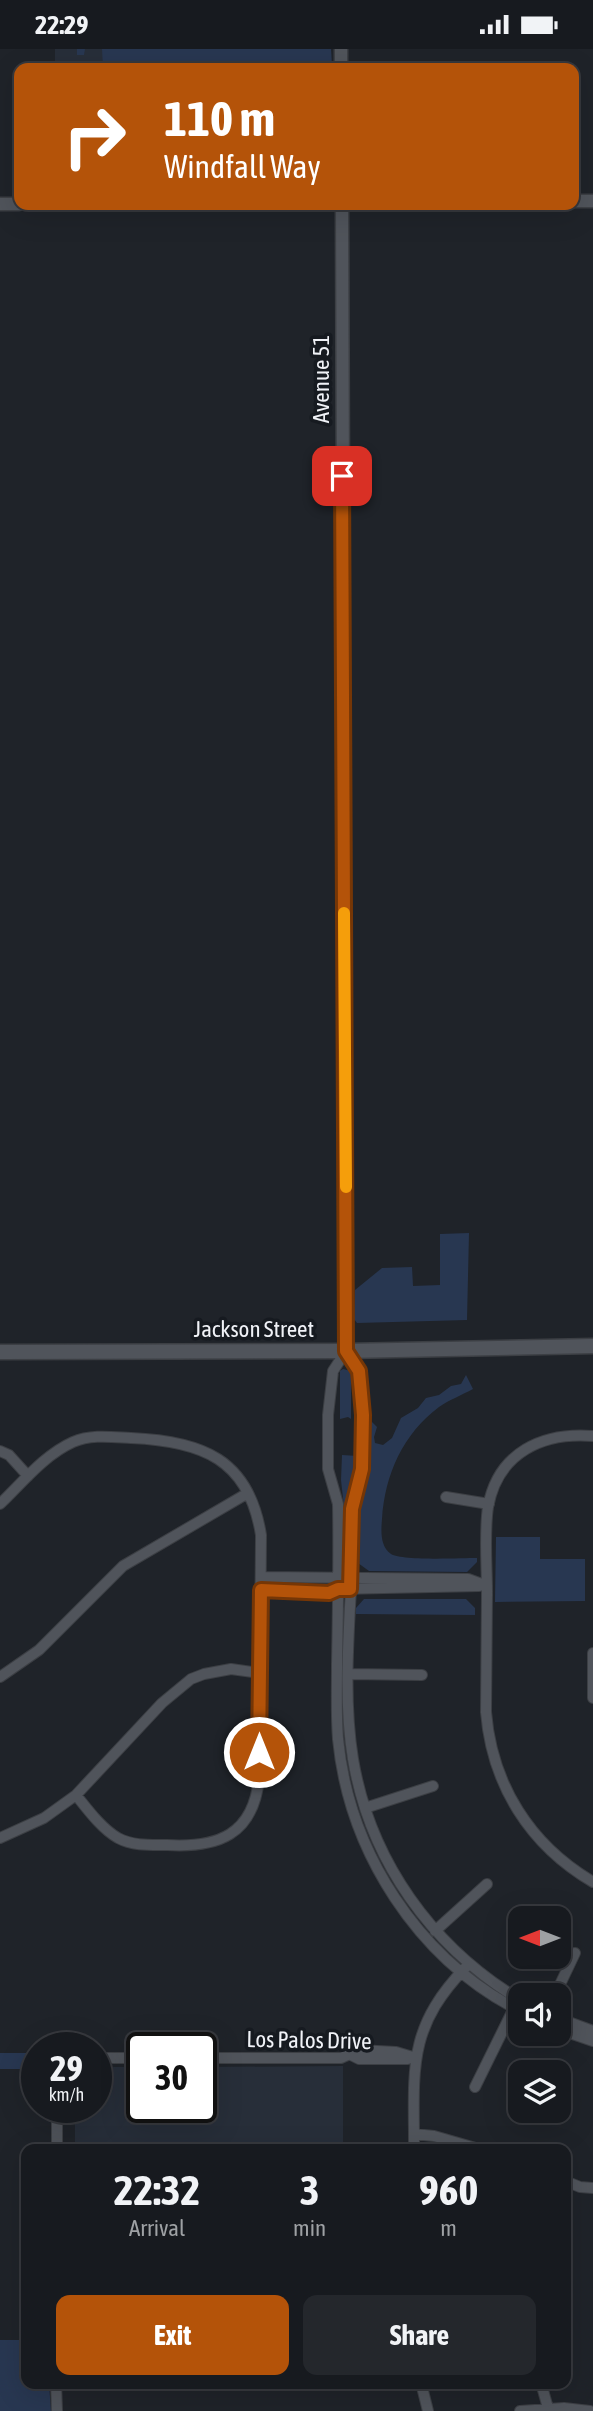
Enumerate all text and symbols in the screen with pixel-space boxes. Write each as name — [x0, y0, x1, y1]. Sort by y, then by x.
text: 22:29 — [35, 10, 89, 40]
text: 110 m — [164, 90, 275, 146]
icon: right — [49, 91, 140, 182]
text: Windfall Way — [164, 148, 321, 185]
street label: Avenue 51 — [308, 335, 334, 423]
pin — [312, 446, 372, 506]
icon: arrive — [323, 457, 361, 495]
street label: Jackson Street — [194, 1316, 314, 1342]
position arrow — [222, 1715, 296, 1789]
north arrow — [508, 1906, 570, 1969]
map controls — [508, 1906, 571, 2123]
button: sound — [508, 1983, 571, 2046]
street label: Los Palos Drive — [246, 2026, 372, 2054]
speed limit sign: 30 — [126, 2032, 217, 2123]
text: 29 — [50, 2048, 83, 2088]
button: layers — [508, 2060, 571, 2123]
text: km/h — [49, 2084, 84, 2105]
text: 22:32 — [114, 2166, 200, 2214]
text: 3 — [300, 2166, 319, 2214]
text: 960 — [419, 2166, 478, 2214]
text: Arrival — [129, 2215, 185, 2241]
text: min — [293, 2215, 326, 2241]
text: m — [440, 2215, 457, 2241]
button: Exit — [56, 2295, 289, 2375]
button: Share — [303, 2295, 536, 2375]

